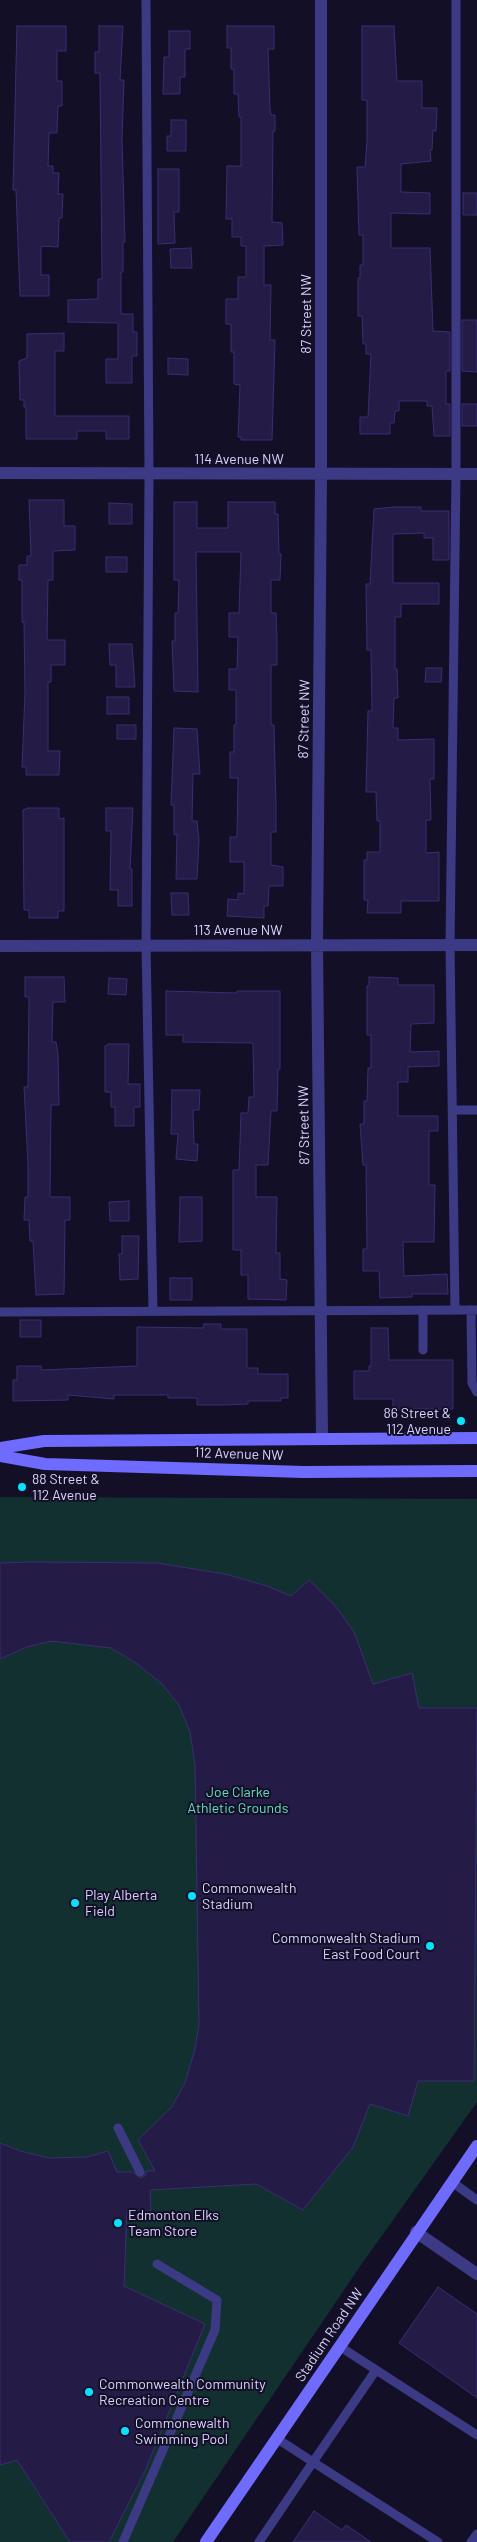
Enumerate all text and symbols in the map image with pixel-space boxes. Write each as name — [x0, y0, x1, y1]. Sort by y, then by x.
street label: 87 Street NW — [298, 274, 314, 354]
street label: 114 Avenue NW — [194, 451, 284, 467]
street label: 87 Street NW — [295, 679, 313, 759]
street label: 113 Avenue NW — [194, 922, 282, 938]
street label: 87 Street NW — [295, 1085, 313, 1165]
place label: 86 Street & 112 Avenue — [383, 1405, 451, 1438]
marker: 86 Street & 112 Avenue — [455, 1415, 467, 1427]
street label: 112 Avenue NW — [194, 1444, 284, 1464]
place label: 88 Street & 112 Avenue — [32, 1471, 100, 1504]
marker: 88 Street & 112 Avenue — [16, 1481, 28, 1493]
park label: Joe Clarke Athletic Grounds — [188, 1784, 288, 1816]
place label: Commonwealth Stadium — [202, 1880, 296, 1912]
place label: Play Alberta Field — [85, 1887, 157, 1920]
marker: Commonwealth Stadium — [186, 1890, 198, 1902]
marker: Play Alberta Field — [69, 1897, 81, 1909]
place label: Commonwealth Stadium East Food Court — [272, 1930, 420, 1962]
marker: Commonwealth Stadium East Food Court — [424, 1940, 436, 1952]
place label: Edmonton Elks Team Store — [128, 2207, 219, 2240]
marker: Edmonton Elks Team Store — [112, 2217, 124, 2229]
street label: Stadium Road NW — [292, 2285, 366, 2385]
place label: Commonwealth Community Recreation Centre — [99, 2376, 266, 2408]
marker: Commonwealth Community Recreation Centre — [83, 2386, 95, 2398]
place label: Commonewalth Swimming Pool — [135, 2415, 229, 2448]
marker: Commonewalth Swimming Pool — [119, 2425, 131, 2437]

